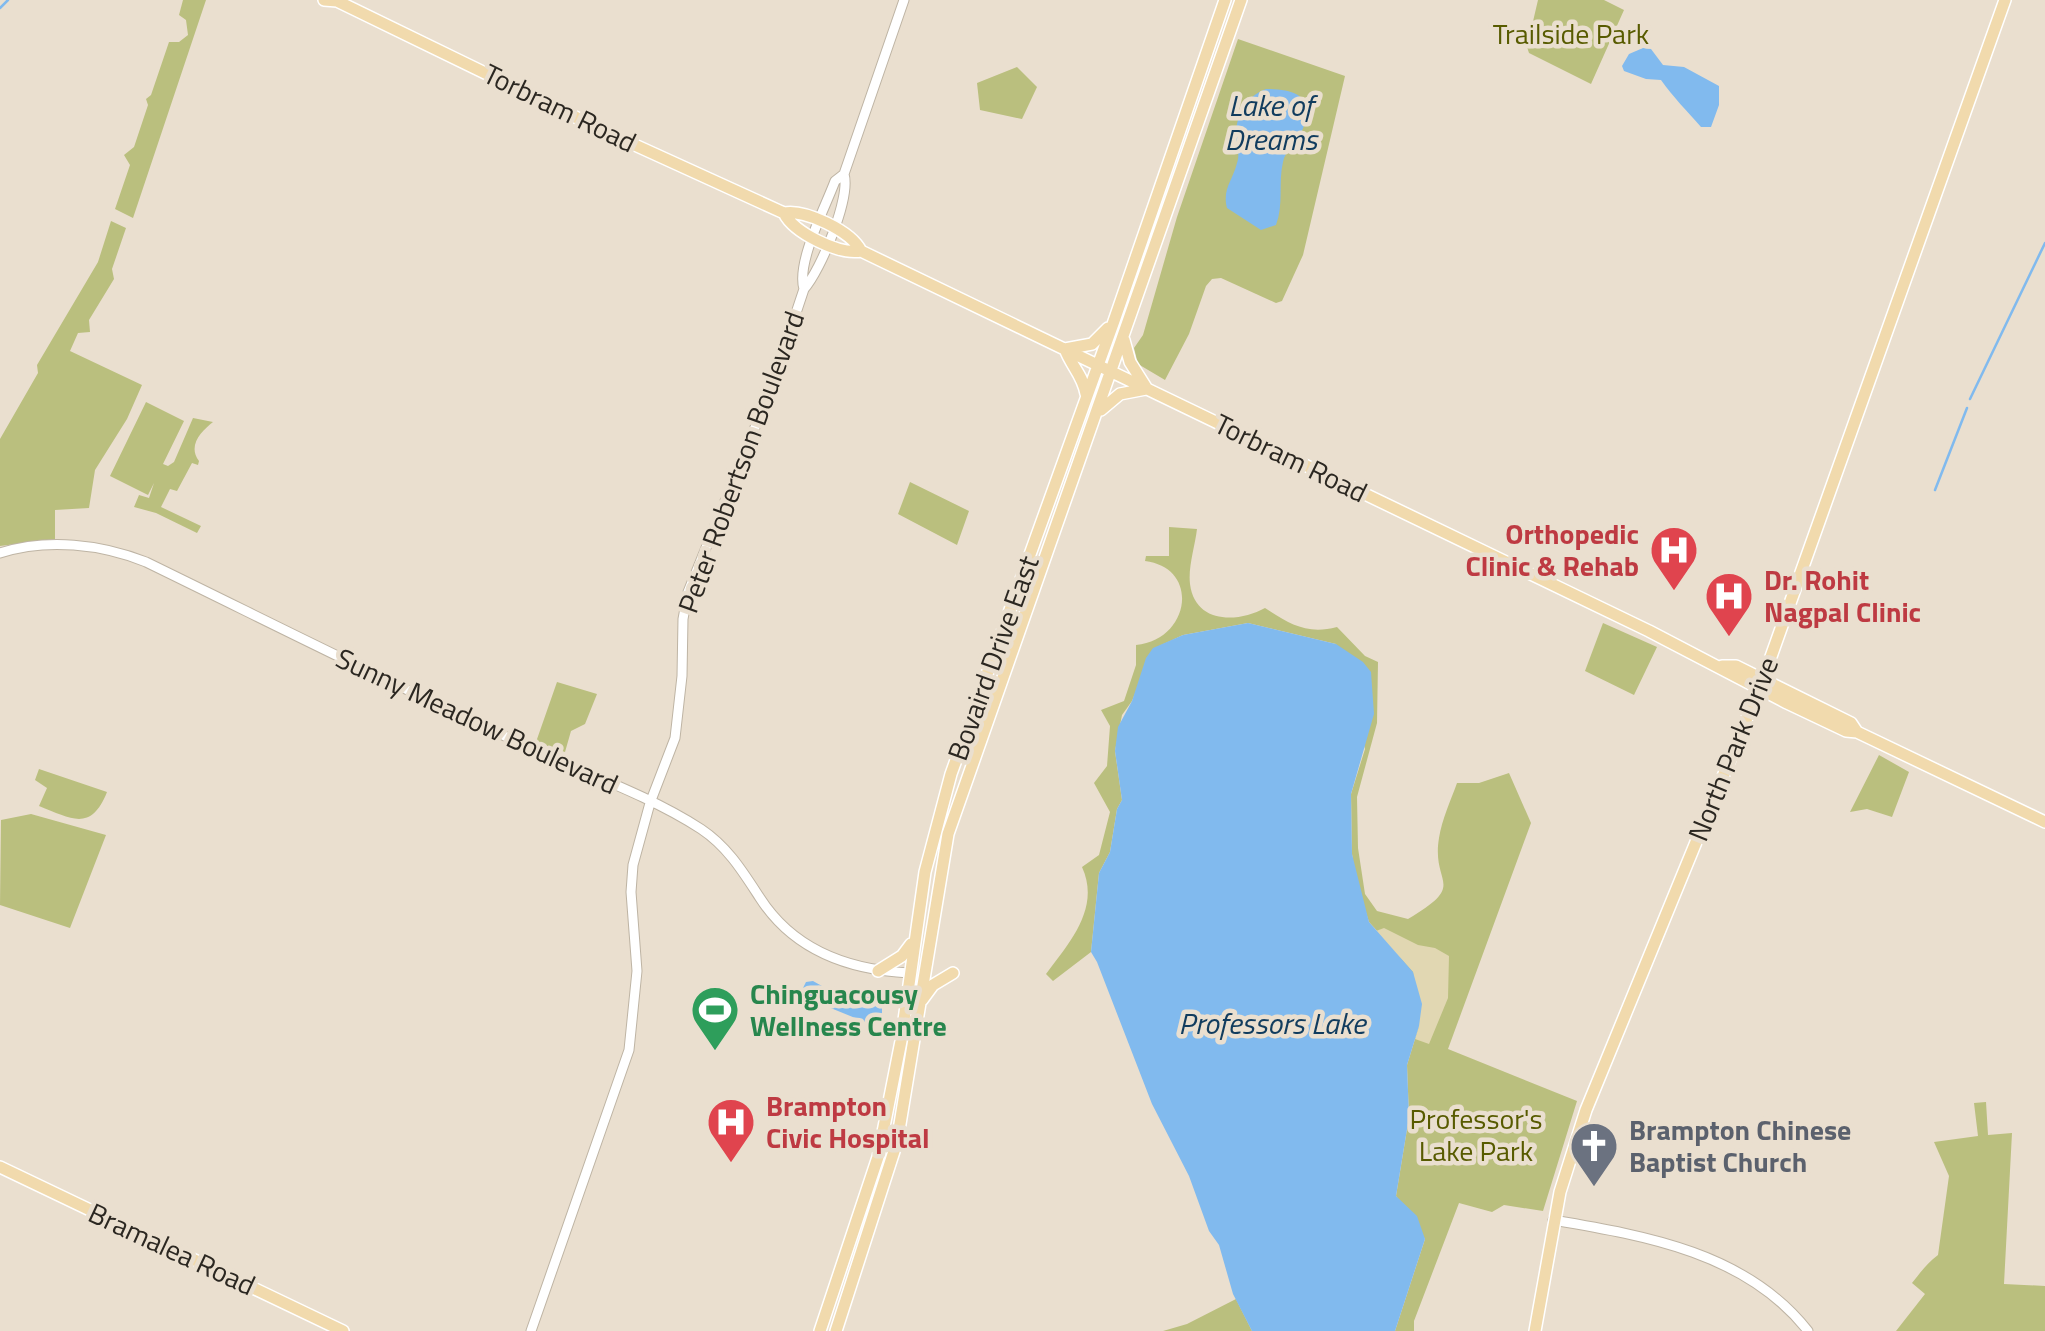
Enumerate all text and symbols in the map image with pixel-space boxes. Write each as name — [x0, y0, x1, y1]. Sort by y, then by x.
park label: Trailside Park — [1493, 12, 1649, 55]
street label: Torbram Road — [477, 52, 644, 163]
water label: Lake of Dreams — [1225, 82, 1319, 162]
street label: Peter Robertson Boulevard — [666, 305, 815, 619]
street label: Torbram Road — [1208, 402, 1375, 513]
place label: Orthopedic Clinic & Rehab — [1465, 512, 1639, 587]
hospital icon: Orthopedic Clinic & Rehab — [1648, 524, 1700, 592]
street label: Bovaird Drive East — [936, 549, 1050, 766]
place label: Dr. Rohit Nagpal Clinic — [1764, 558, 1921, 633]
hospital icon: Dr. Rohit Nagpal Clinic — [1703, 570, 1755, 638]
street label: Sunny Meadow Boulevard — [329, 636, 625, 805]
street label: North Park Drive — [1676, 650, 1789, 847]
place label: Chinguacousy Wellness Centre — [750, 972, 947, 1047]
sports icon: Chinguacousy Wellness Centre — [689, 984, 741, 1052]
water label: Professors Lake — [1178, 1000, 1368, 1046]
place label: Brampton Civic Hospital — [766, 1084, 930, 1159]
hospital icon: Brampton Civic Hospital — [705, 1096, 757, 1164]
park label: Professor's Lake Park — [1409, 1097, 1543, 1172]
place label: Brampton Chinese Baptist Church — [1629, 1108, 1851, 1183]
church icon: Brampton Chinese Baptist Church — [1568, 1120, 1620, 1188]
street label: Bramalea Road — [82, 1191, 263, 1306]

